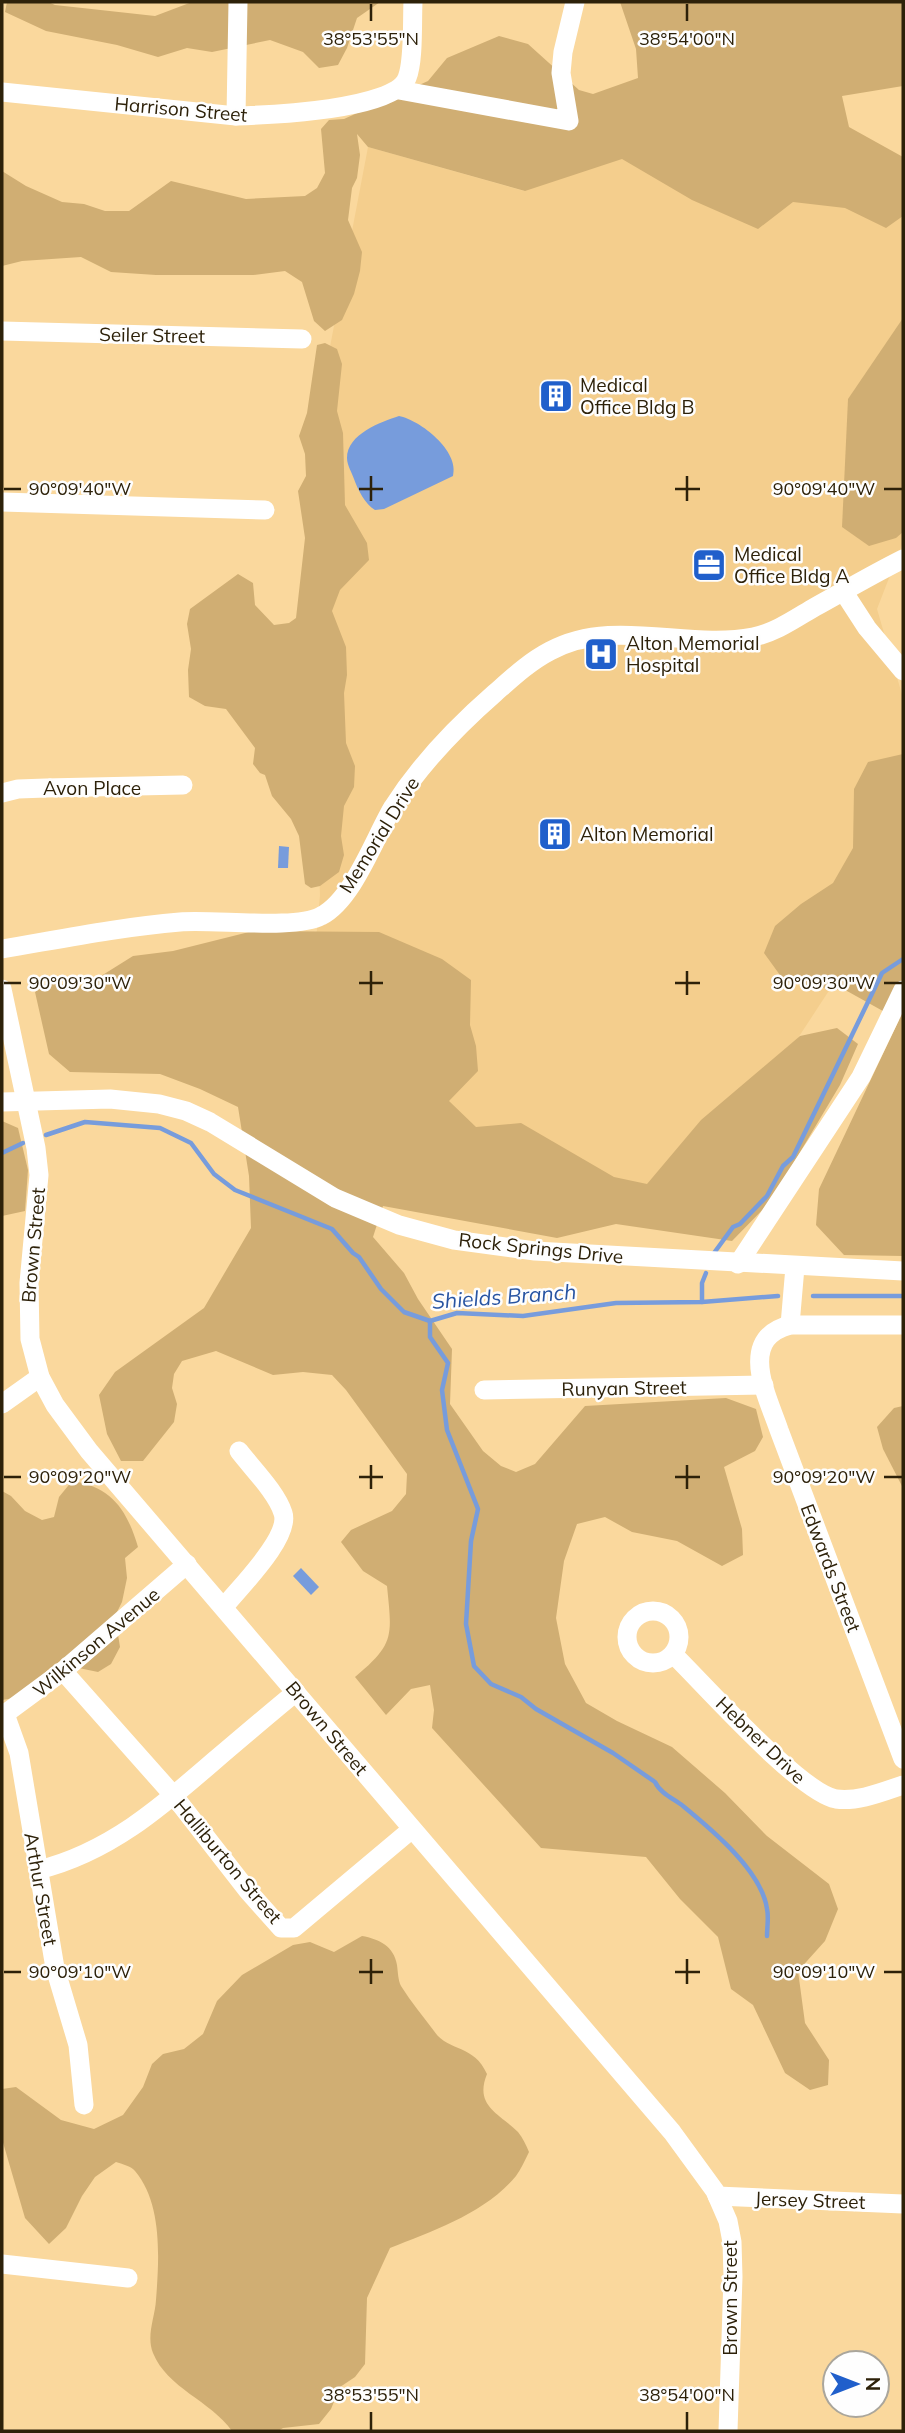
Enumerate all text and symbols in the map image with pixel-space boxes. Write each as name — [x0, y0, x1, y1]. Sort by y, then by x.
text: 38°53'55"N — [323, 27, 419, 50]
text: 38°54'00"N — [639, 27, 735, 50]
street label: Harrison Street — [114, 91, 249, 127]
street label: Seiler Street — [99, 322, 206, 348]
place label: Medical Office Bldg B — [580, 373, 694, 419]
building icon: Medical Office Bldg B — [537, 377, 575, 415]
text: 90°09'40"W — [29, 477, 131, 500]
text: 90°09'40"W — [773, 477, 875, 500]
place label: Medical Office Bldg A — [734, 542, 849, 588]
office icon: Medical Office Bldg A — [690, 546, 728, 584]
place label: Alton Memorial Hospital — [626, 631, 760, 677]
hospital icon: Alton Memorial Hospital — [582, 635, 620, 673]
street label: Memorial Drive — [334, 773, 424, 897]
street label: Avon Place — [43, 776, 141, 800]
building icon: Alton Memorial — [536, 815, 574, 853]
place label: Alton Memorial — [580, 822, 714, 846]
text: 90°09'30"W — [29, 971, 131, 994]
text: 90°09'30"W — [773, 971, 875, 994]
street label: Brown Street — [16, 1186, 50, 1304]
street label: Rock Springs Drive — [457, 1227, 625, 1269]
water label: Shields Branch — [431, 1278, 577, 1314]
street label: Runyan Street — [561, 1375, 687, 1401]
text: 90°09'20"W — [29, 1465, 131, 1488]
text: 90°09'20"W — [773, 1465, 875, 1488]
street label: Edwards Street — [796, 1501, 867, 1636]
street label: Wilkinson Avenue — [28, 1582, 164, 1702]
street label: Brown Street — [281, 1676, 374, 1780]
street label: Hebner Drive — [711, 1691, 811, 1789]
street label: Halliburton Street — [169, 1794, 287, 1928]
street label: Arthur Street — [19, 1831, 63, 1948]
text: 90°09'10"W — [29, 1960, 131, 1983]
text: 90°09'10"W — [773, 1960, 875, 1983]
street label: Jersey Street — [754, 2186, 866, 2214]
street label: Brown Street — [718, 2240, 742, 2356]
north arrow — [821, 2349, 891, 2419]
text: N — [861, 2377, 885, 2391]
text: 38°53'55"N — [323, 2383, 419, 2406]
text: 38°54'00"N — [639, 2383, 735, 2406]

